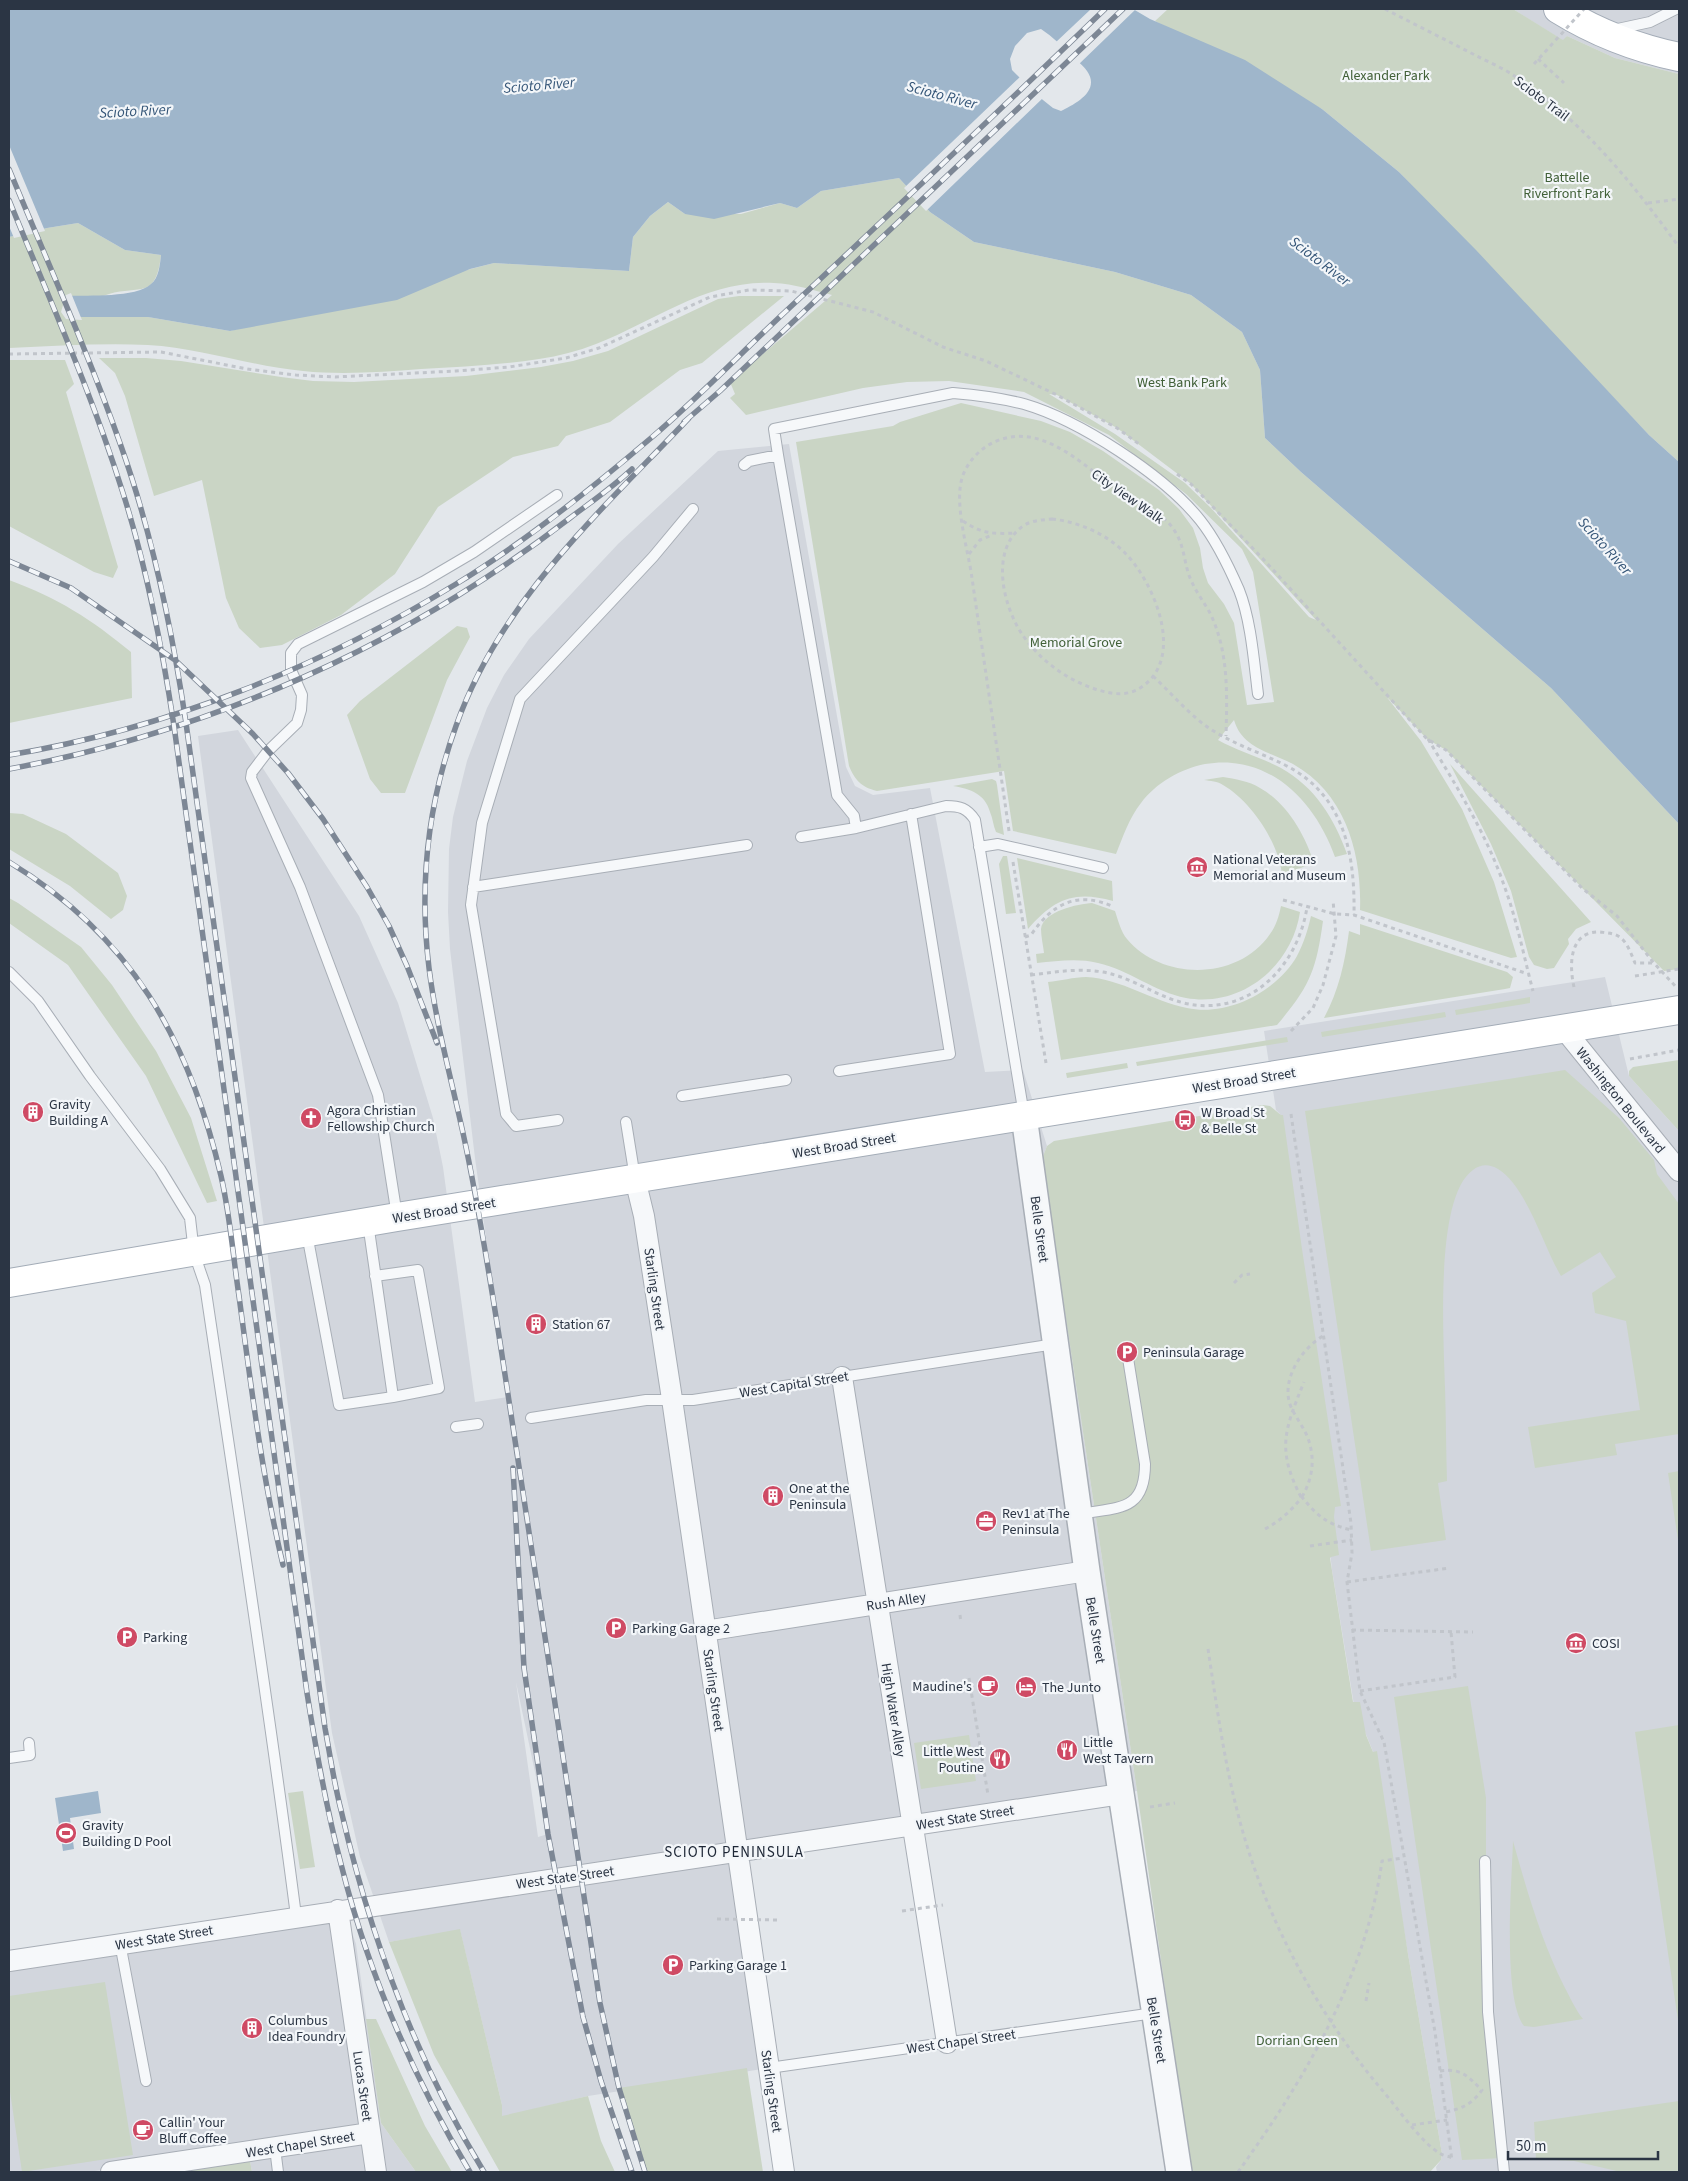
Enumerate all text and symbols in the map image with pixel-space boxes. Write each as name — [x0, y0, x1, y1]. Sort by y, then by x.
park label: Alexander Park — [1342, 66, 1430, 86]
street label: Scioto Trail — [1509, 71, 1574, 127]
water label: Scioto River — [502, 72, 577, 99]
water label: Scioto River — [905, 76, 980, 115]
water label: Scioto River — [99, 99, 172, 124]
park label: Battelle Riverfront Park — [1523, 168, 1611, 204]
water label: Scioto River — [1285, 231, 1355, 292]
park label: West Bank Park — [1137, 373, 1227, 393]
street label: City View Walk — [1087, 464, 1168, 529]
water label: Scioto River — [1573, 513, 1637, 581]
park label: Memorial Grove — [1030, 633, 1122, 653]
place label: National Veterans Memorial and Museum — [1213, 850, 1346, 886]
museum icon: National Veterans Memorial and Museum — [1185, 855, 1209, 879]
street label: Washington Boulevard — [1571, 1043, 1669, 1158]
street label: West Broad Street — [1191, 1063, 1297, 1099]
place label: Gravity Building A — [49, 1095, 109, 1131]
building icon: Gravity Building A — [21, 1100, 45, 1124]
place label: Agora Christian Fellowship Church — [327, 1101, 435, 1137]
place label: W Broad St & Belle St — [1201, 1103, 1265, 1139]
church icon: Agora Christian Fellowship Church — [299, 1106, 323, 1130]
bus stop icon: W Broad St & Belle St — [1173, 1108, 1197, 1132]
street label: West Broad Street — [791, 1128, 897, 1164]
street label: West Broad Street — [391, 1193, 497, 1229]
street label: Belle Street — [1024, 1195, 1054, 1264]
street label: Starling Street — [638, 1247, 670, 1332]
building icon: Station 67 — [524, 1312, 548, 1336]
place label: Station 67 — [552, 1315, 611, 1335]
parking icon: Peninsula Garage — [1115, 1340, 1139, 1364]
place label: Peninsula Garage — [1143, 1343, 1244, 1363]
street label: West Capital Street — [738, 1366, 850, 1403]
place label: One at the Peninsula — [789, 1479, 849, 1515]
building icon: One at the Peninsula — [761, 1484, 785, 1508]
place label: Rev1 at The Peninsula — [1002, 1504, 1070, 1540]
office icon: Rev1 at The Peninsula — [974, 1509, 998, 1533]
street label: Rush Alley — [865, 1587, 928, 1617]
street label: Belle Street — [1080, 1595, 1110, 1665]
parking icon: Parking Garage 2 — [604, 1616, 628, 1640]
place label: Parking Garage 2 — [632, 1619, 730, 1639]
parking icon: Parking — [115, 1625, 139, 1649]
place label: Parking — [143, 1628, 187, 1648]
museum icon: COSI — [1564, 1631, 1588, 1655]
place label: COSI — [1592, 1634, 1620, 1654]
street label: Starling Street — [697, 1648, 729, 1733]
street label: High Water Alley — [876, 1662, 910, 1759]
cafe icon: Maudine's — [976, 1674, 1000, 1698]
hotel icon: The Junto — [1014, 1675, 1038, 1699]
place label: Maudine's — [912, 1677, 972, 1697]
place label: The Junto — [1042, 1678, 1101, 1698]
place label: Little West Tavern — [1083, 1733, 1154, 1769]
restaurant icon: Little West Tavern — [1055, 1738, 1079, 1762]
place label: Little West Poutine — [923, 1742, 984, 1778]
restaurant icon: Little West Poutine — [988, 1747, 1012, 1771]
street label: West State Street — [915, 1800, 1016, 1836]
place label: Gravity Building D Pool — [82, 1816, 172, 1852]
sports icon: Gravity Building D Pool — [54, 1821, 78, 1845]
district label: SCIOTO PENINSULA — [664, 1842, 804, 1863]
street label: West State Street — [515, 1861, 616, 1895]
street label: West State Street — [114, 1920, 215, 1956]
parking icon: Parking Garage 1 — [661, 1953, 685, 1977]
place label: Parking Garage 1 — [689, 1956, 787, 1976]
street label: Belle Street — [1141, 1995, 1171, 2065]
place label: Columbus Idea Foundry — [268, 2011, 346, 2047]
building icon: Columbus Idea Foundry — [240, 2016, 264, 2040]
street label: West Chapel Street — [905, 2024, 1017, 2060]
park label: Dorrian Green — [1256, 2031, 1338, 2051]
street label: Lucas Street — [347, 2049, 377, 2123]
street label: Starling Street — [755, 2049, 787, 2134]
place label: Callin' Your Bluff Coffee — [159, 2113, 227, 2149]
cafe icon: Callin' Your Bluff Coffee — [131, 2118, 155, 2142]
street label: West Chapel Street — [244, 2126, 356, 2163]
scale bar — [1508, 2128, 1658, 2160]
text: 50 m — [1516, 2136, 1546, 2157]

